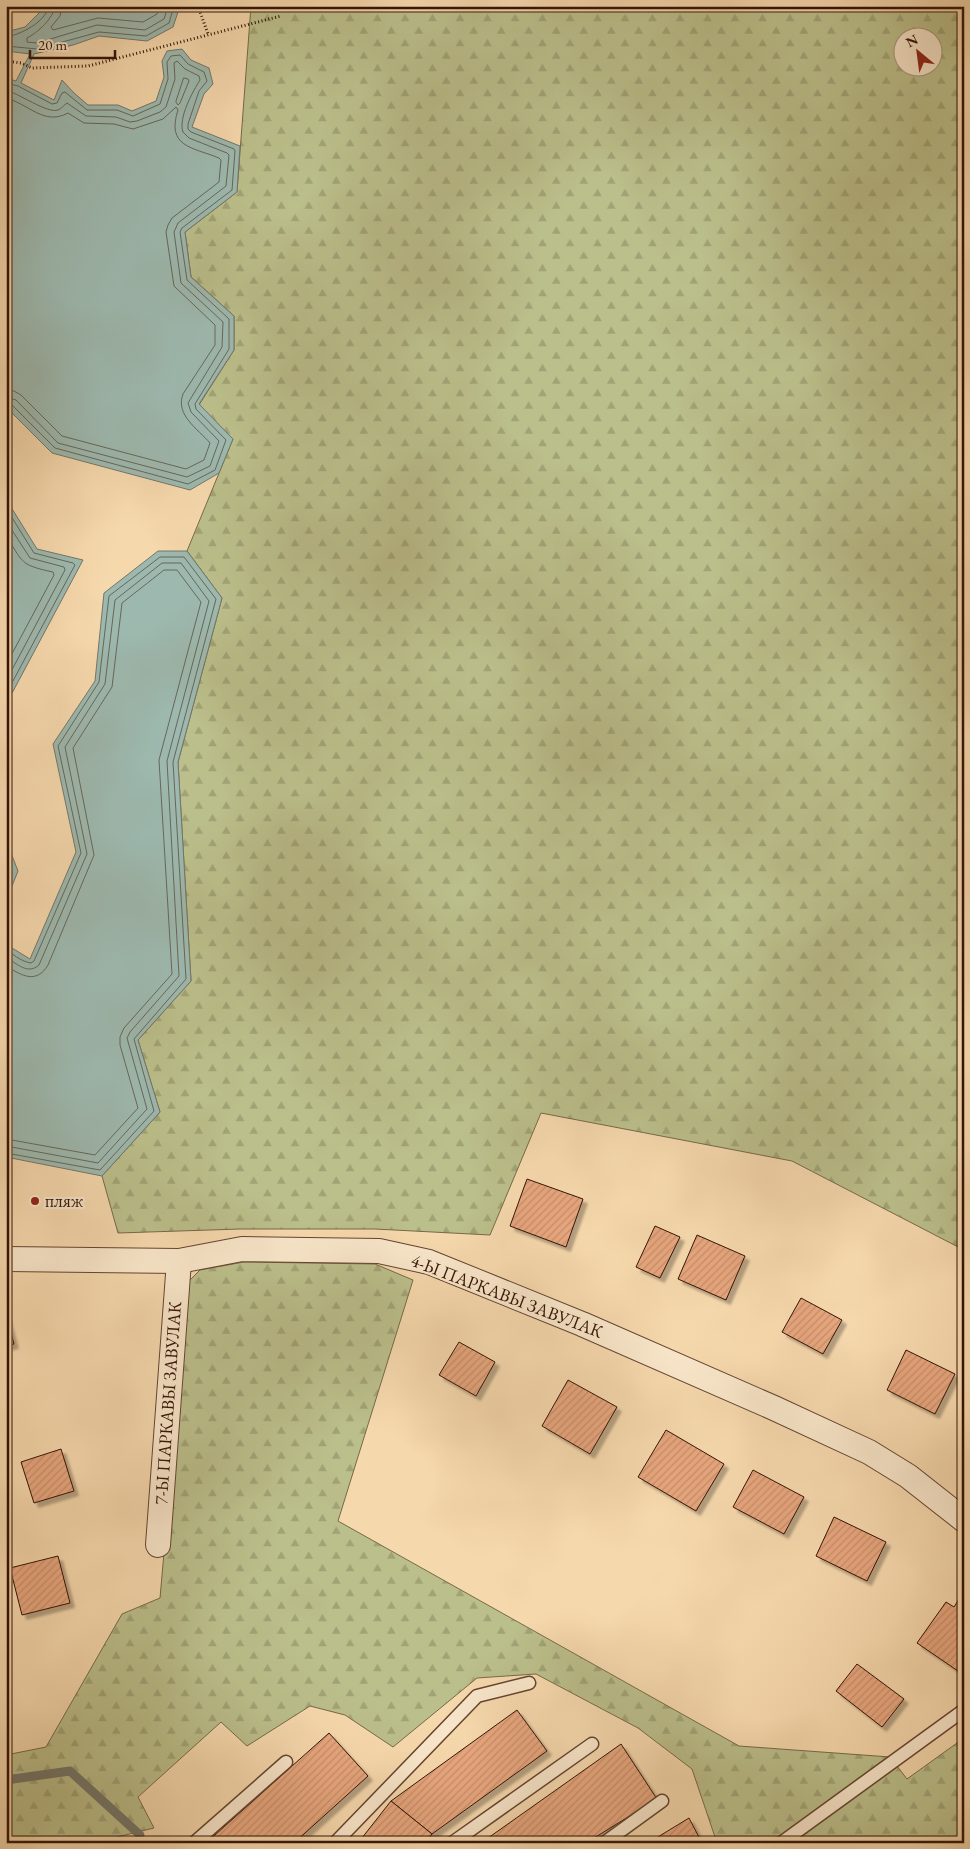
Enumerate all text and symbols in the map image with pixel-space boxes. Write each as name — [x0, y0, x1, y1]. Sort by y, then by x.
scale bar — [30, 28, 115, 60]
north arrow — [892, 28, 942, 78]
text: N — [902, 30, 922, 51]
text: 20 m — [38, 35, 67, 54]
place label: пляж — [45, 1189, 84, 1212]
marker: пляж — [29, 1195, 41, 1207]
street label: 4-Ы ПАРКАВЫ ЗАВУЛАК — [408, 1248, 607, 1343]
street label: 7-Ы ПАРКАВЫ ЗАВУЛАК — [149, 1300, 186, 1505]

